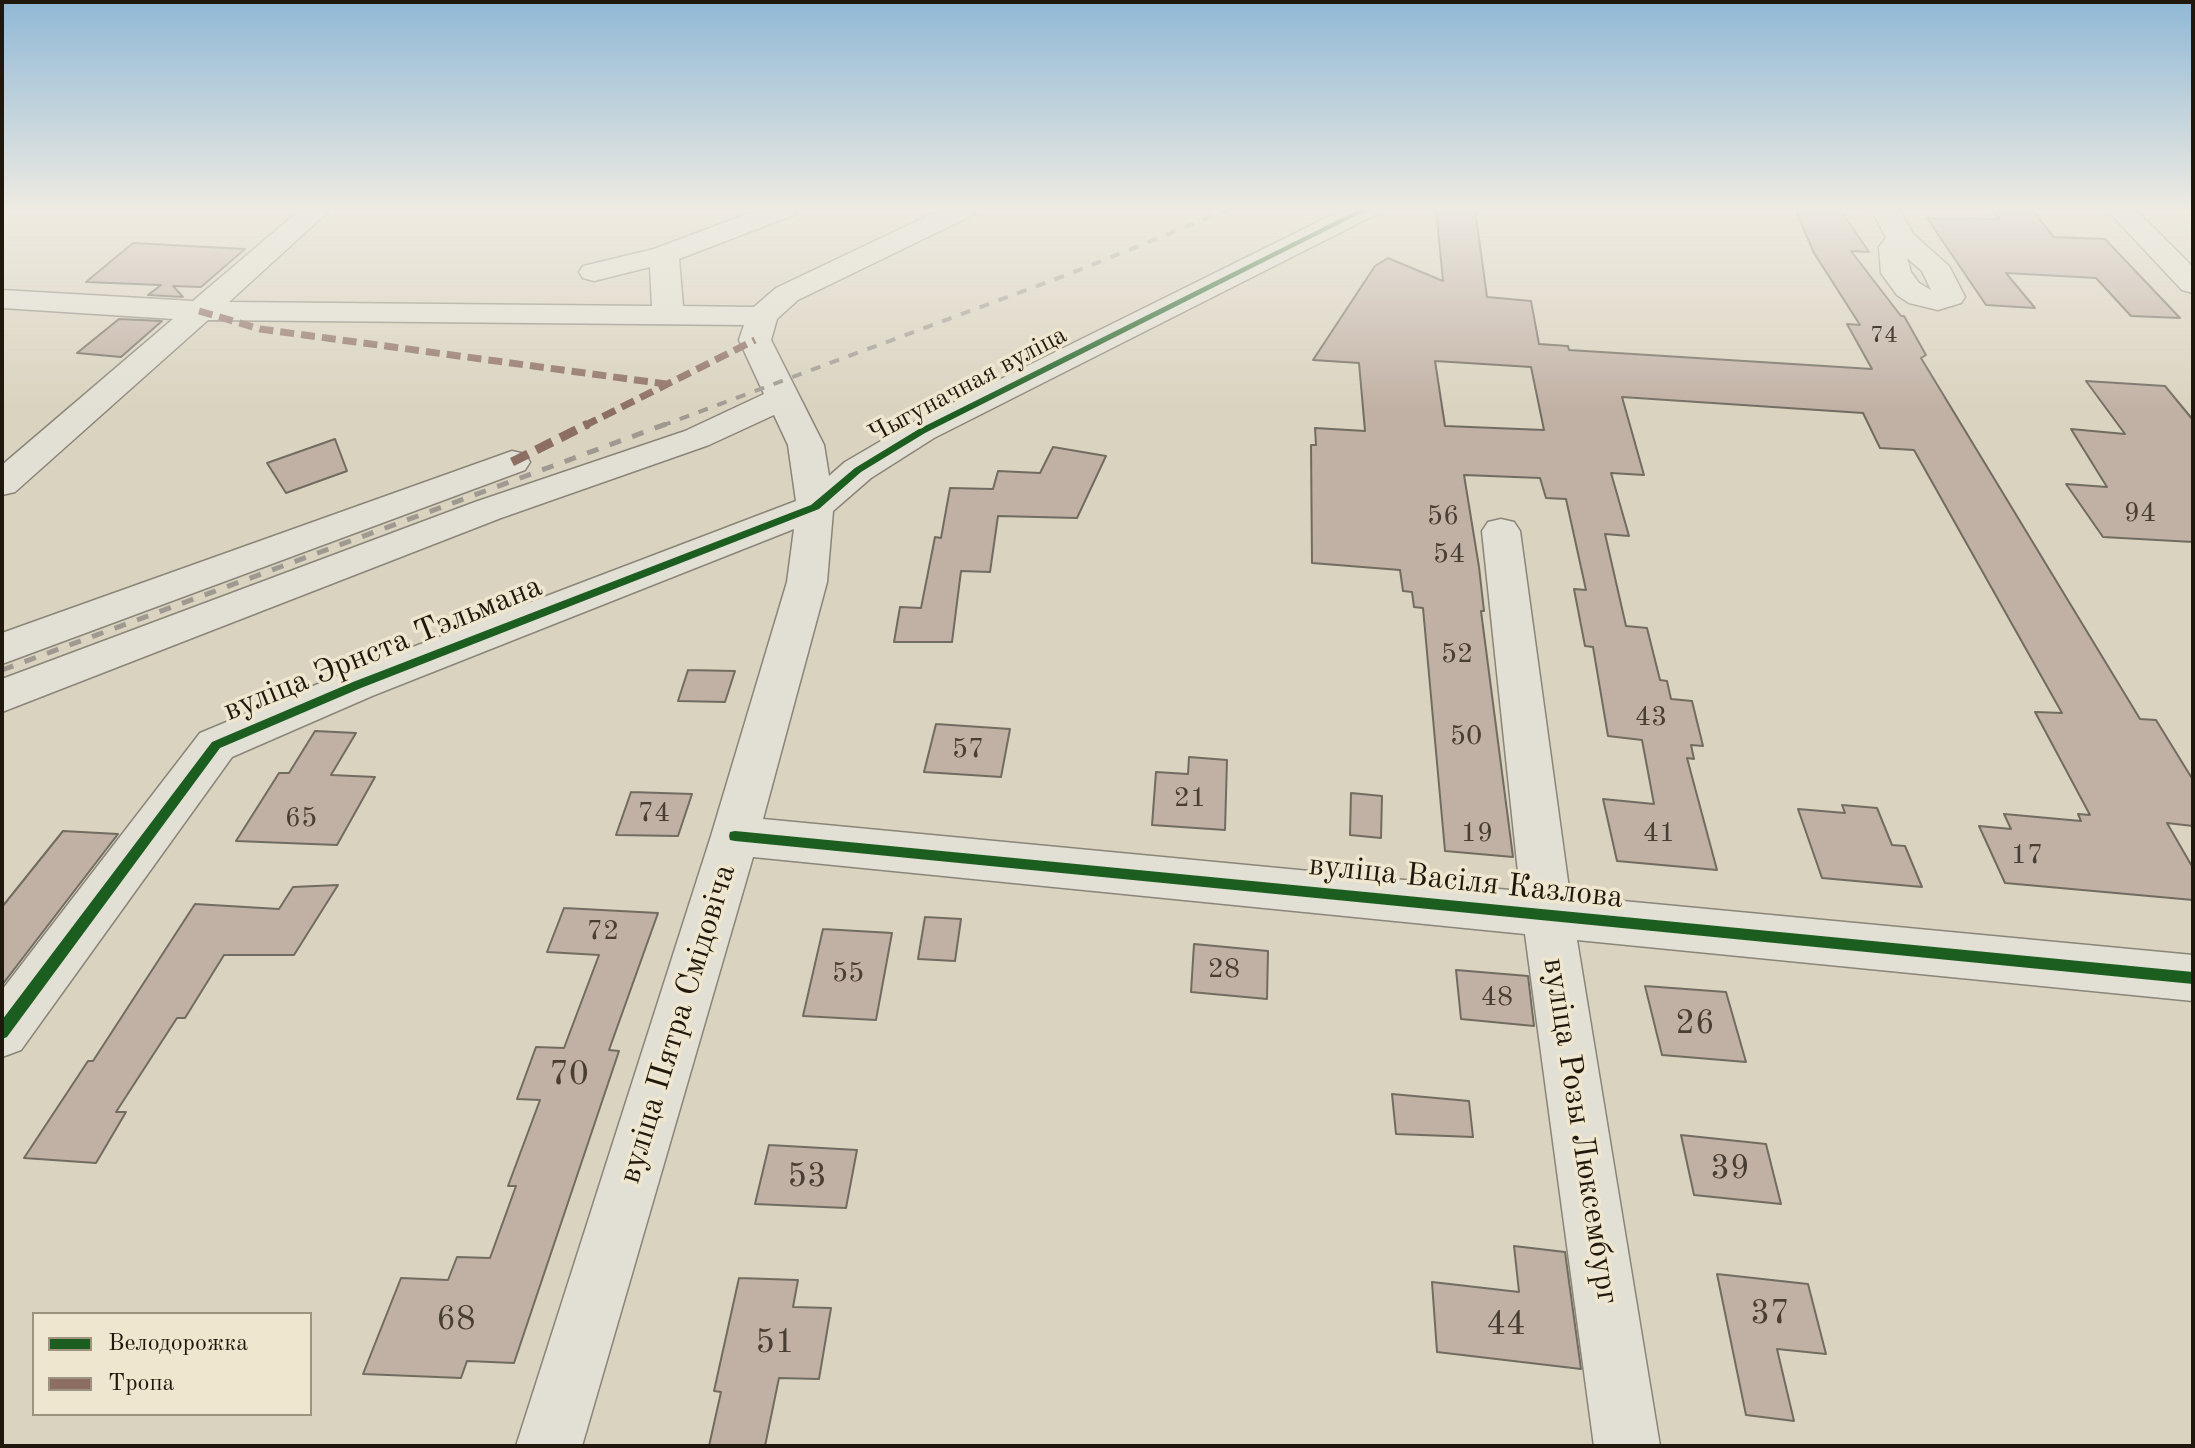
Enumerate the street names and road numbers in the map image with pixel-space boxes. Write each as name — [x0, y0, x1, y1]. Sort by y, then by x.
street label: Чыгуначная вуліца — [864, 320, 1072, 450]
street label: вуліца Эрнста Тэльмана — [218, 567, 548, 731]
street label: вуліца Васіля Казлова — [1307, 846, 1625, 918]
street label: вуліца Пятра Смідовіча — [611, 860, 745, 1188]
street label: вуліца Розы Люксембург — [1534, 955, 1626, 1307]

